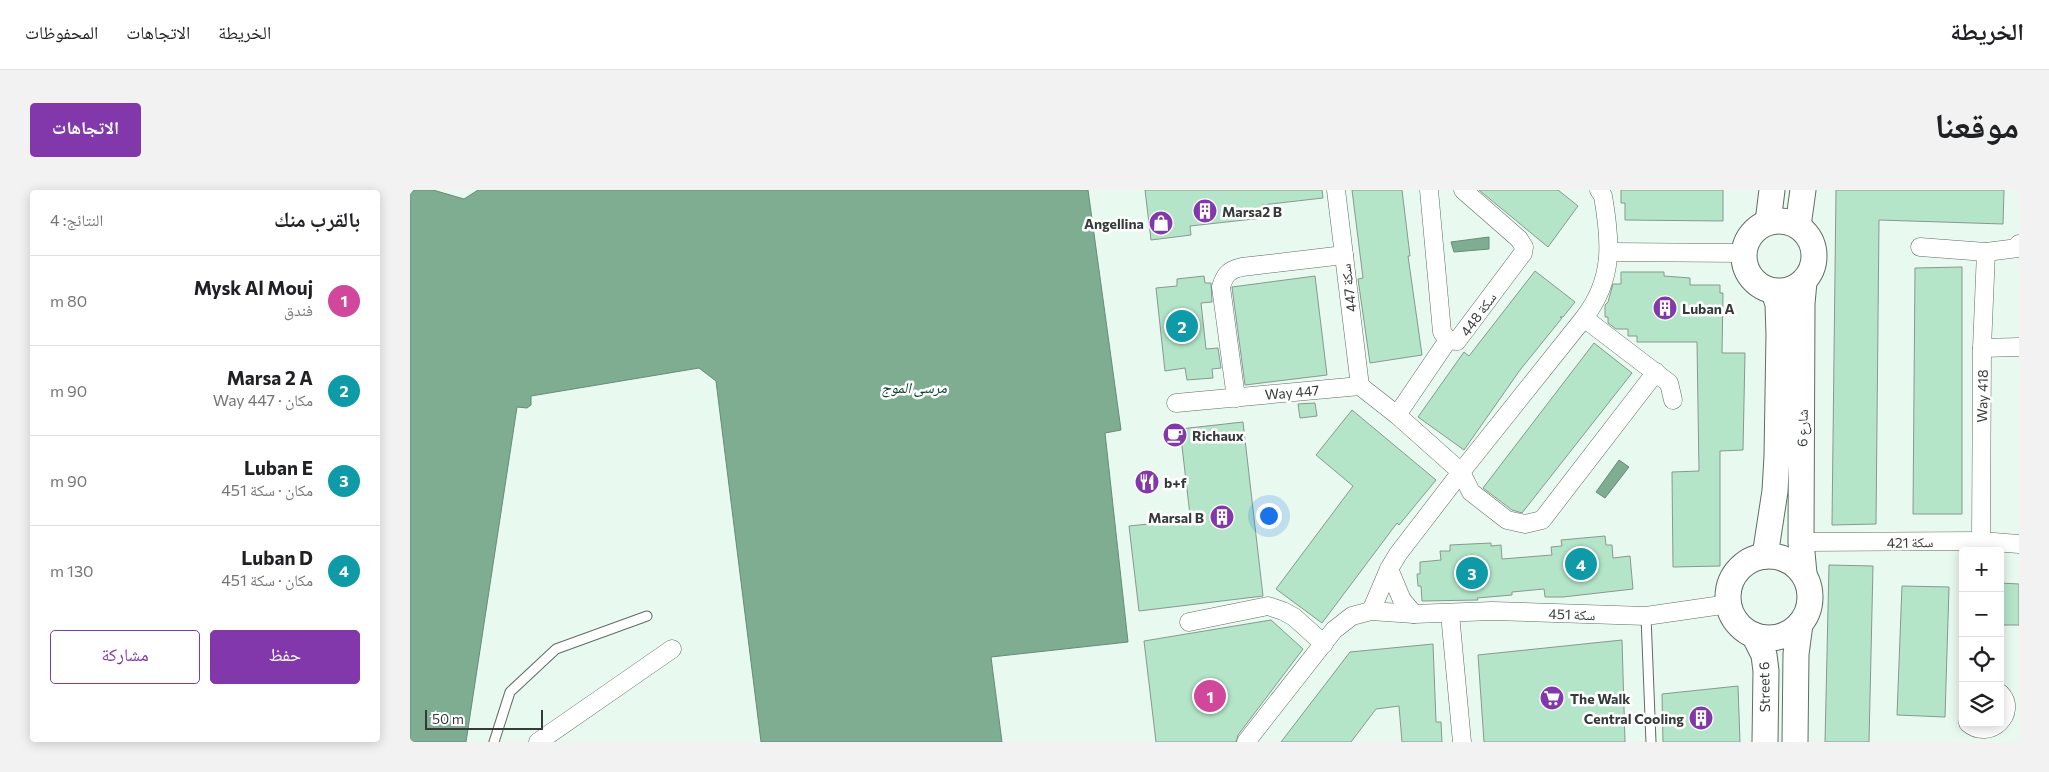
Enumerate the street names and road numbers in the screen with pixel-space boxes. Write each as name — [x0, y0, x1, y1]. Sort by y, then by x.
street label: سكة 447 — [1337, 263, 1359, 313]
street label: سكة 448 — [1456, 289, 1500, 339]
street label: Way 418 — [1973, 369, 1991, 423]
street label: Way 447 — [1264, 381, 1320, 403]
street label: شارع 6 — [1793, 409, 1813, 447]
street label: سكة 421 — [1887, 533, 1933, 551]
street label: سكة 451 — [1548, 605, 1596, 623]
street label: Street 6 — [1755, 661, 1773, 713]

